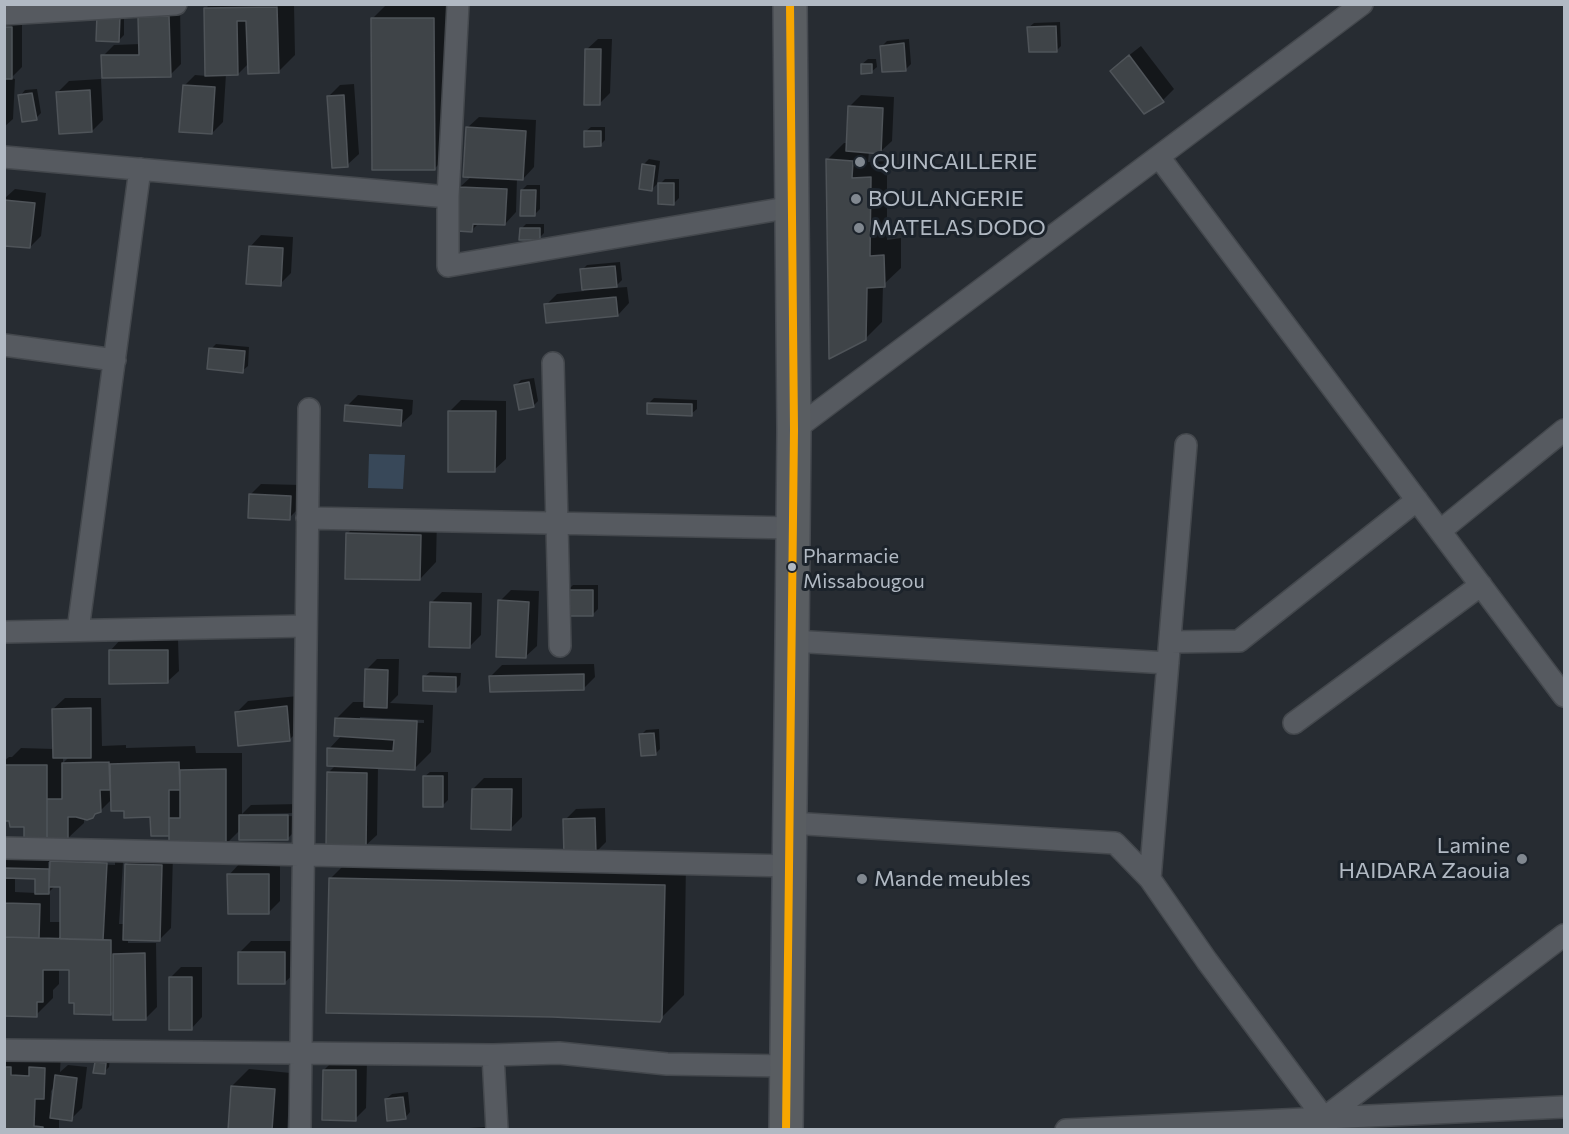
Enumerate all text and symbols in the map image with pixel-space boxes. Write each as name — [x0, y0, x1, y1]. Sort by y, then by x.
place label: QUINCAILLERIE — [872, 149, 1037, 175]
marker: QUINCAILLERIE — [853, 155, 867, 169]
place label: BOULANGERIE — [868, 186, 1024, 212]
marker: BOULANGERIE — [849, 192, 863, 206]
place label: MATELAS DODO — [871, 215, 1046, 241]
marker: MATELAS DODO — [852, 221, 866, 235]
place label: Pharmacie Missabougou — [803, 544, 925, 591]
marker: Pharmacie Missabougou — [786, 561, 798, 573]
place label: Lamine HAIDARA Zaouia — [1338, 833, 1510, 884]
marker: Lamine HAIDARA Zaouia — [1515, 852, 1529, 866]
place label: Mande meubles — [874, 866, 1031, 892]
marker: Mande meubles — [855, 872, 869, 886]

